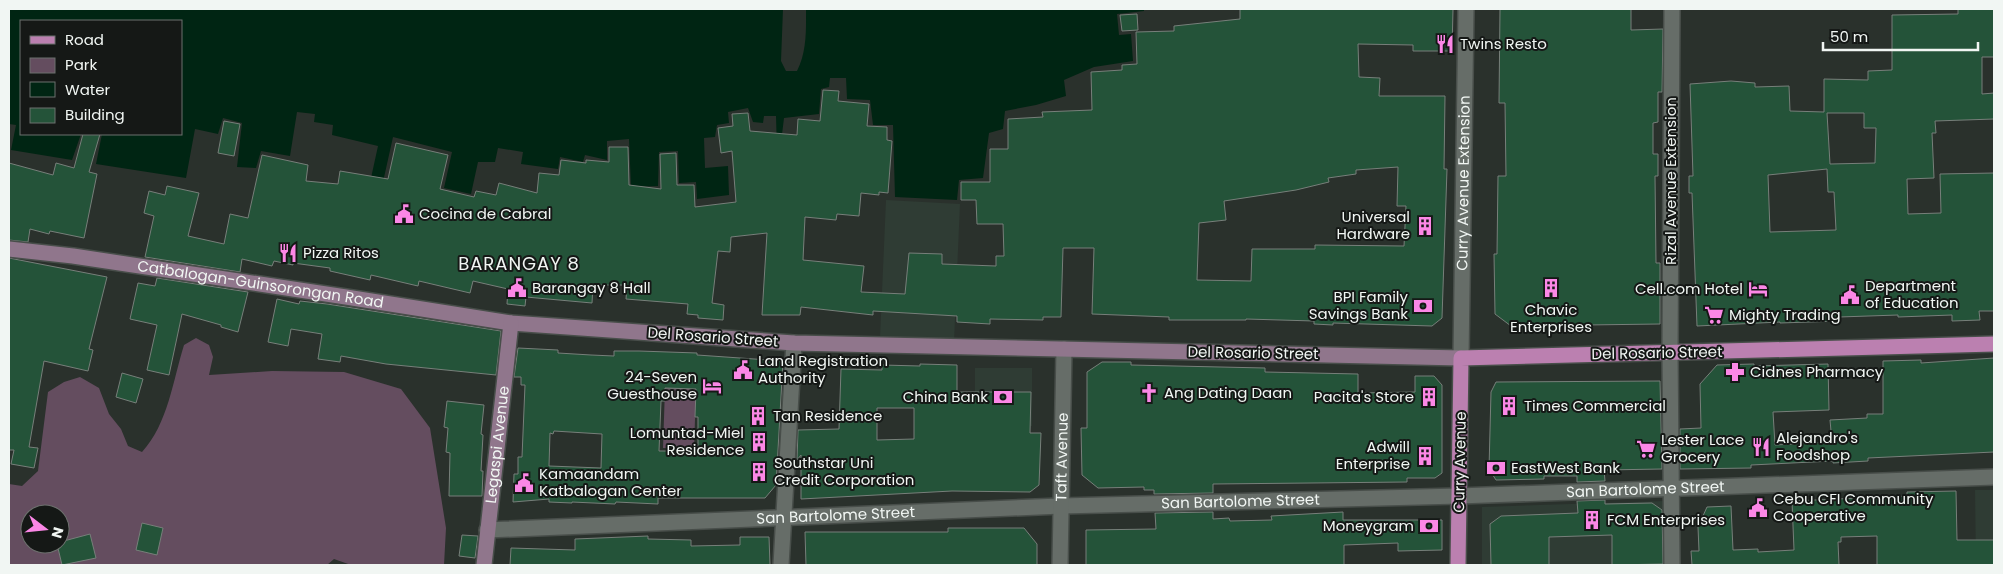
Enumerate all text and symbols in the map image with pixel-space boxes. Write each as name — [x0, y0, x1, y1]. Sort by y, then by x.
legend — [20, 20, 182, 135]
scale bar — [1823, 20, 1978, 52]
text: 50 m — [1830, 26, 1868, 47]
text: Road — [65, 29, 104, 50]
restaurant icon: Twins Resto — [1434, 33, 1456, 55]
place label: Twins Resto — [1460, 33, 1547, 54]
text: Park — [65, 54, 97, 75]
text: Water — [65, 79, 111, 100]
street label: Curry Avenue Extension — [1451, 95, 1475, 271]
street label: Rizal Avenue Extension — [1660, 97, 1681, 265]
text: Building — [65, 104, 125, 125]
public building icon: Cocina de Cabral — [393, 203, 415, 225]
place label: Cocina de Cabral — [419, 203, 551, 224]
place label: Universal Hardware — [1336, 206, 1410, 244]
building icon: Universal Hardware — [1414, 215, 1436, 237]
restaurant icon: Pizza Ritos — [277, 242, 299, 264]
place label: Pizza Ritos — [303, 242, 379, 263]
district label: BARANGAY 8 — [458, 251, 580, 276]
street label: Catbalogan-Guinsorongan Road — [136, 255, 385, 313]
place label: Department of Education — [1865, 275, 1959, 313]
public building icon: Barangay 8 Hall — [506, 277, 528, 299]
place label: Barangay 8 Hall — [532, 277, 651, 298]
building icon: Chavic Enterprises — [1540, 277, 1562, 299]
place label: Cell.com Hotel — [1635, 278, 1743, 299]
hotel icon: Cell.com Hotel — [1747, 278, 1769, 300]
public building icon: Department of Education — [1839, 284, 1861, 306]
place label: BPI Family Savings Bank — [1309, 286, 1409, 324]
bank icon: BPI Family Savings Bank — [1412, 295, 1434, 317]
place label: Chavic Enterprises — [1510, 299, 1592, 337]
supermarket icon: Mighty Trading — [1703, 304, 1725, 326]
place label: Mighty Trading — [1729, 304, 1841, 325]
street label: Del Rosario Street — [647, 321, 779, 352]
street label: Del Rosario Street — [1187, 341, 1319, 364]
street label: Del Rosario Street — [1591, 341, 1723, 364]
place label: Land Registration Authority — [758, 350, 888, 388]
public building icon: Land Registration Authority — [732, 359, 754, 381]
pharmacy icon: Cidnes Pharmacy — [1724, 361, 1746, 383]
place label: Cidnes Pharmacy — [1750, 361, 1884, 382]
place label: 24-Seven Guesthouse — [607, 366, 697, 404]
hotel icon: 24-Seven Guesthouse — [701, 375, 723, 397]
church icon: Ang Dating Daan — [1138, 382, 1160, 404]
place label: Ang Dating Daan — [1164, 382, 1292, 403]
street label: Legaspi Avenue — [480, 385, 514, 505]
place label: China Bank — [903, 386, 988, 407]
bank icon: China Bank — [992, 386, 1014, 408]
place label: Pacita's Store — [1314, 386, 1414, 407]
building icon: Pacita's Store — [1418, 386, 1440, 408]
building icon: Times Commercial — [1498, 395, 1520, 417]
place label: Times Commercial — [1524, 395, 1666, 416]
building icon: Tan Residence — [747, 405, 769, 427]
place label: Tan Residence — [773, 405, 882, 426]
street label: Curry Avenue — [1448, 411, 1471, 513]
street label: Taft Avenue — [1050, 412, 1073, 502]
place label: Lomuntad-Miel Residence — [630, 422, 744, 460]
place label: Alejandro's Foodshop — [1776, 427, 1858, 465]
place label: Lester Lace Grocery — [1661, 429, 1744, 467]
building icon: Lomuntad-Miel Residence — [748, 431, 770, 453]
place label: Adwill Enterprise — [1336, 436, 1410, 474]
restaurant icon: Alejandro's Foodshop — [1750, 436, 1772, 458]
supermarket icon: Lester Lace Grocery — [1635, 438, 1657, 460]
building icon: Adwill Enterprise — [1414, 445, 1436, 467]
place label: Southstar Uni Credit Corporation — [774, 452, 914, 490]
bank icon: EastWest Bank — [1485, 457, 1507, 479]
place label: EastWest Bank — [1511, 457, 1620, 478]
building icon: Southstar Uni Credit Corporation — [748, 461, 770, 483]
place label: Kamaandam Katbalogan Center — [539, 463, 682, 501]
public building icon: Kamaandam Katbalogan Center — [513, 472, 535, 494]
street label: San Bartolome Street — [1566, 476, 1725, 502]
place label: Cebu CFI Community Cooperative — [1773, 488, 1934, 526]
street label: San Bartolome Street — [1161, 489, 1320, 513]
public building icon: Cebu CFI Community Cooperative — [1747, 497, 1769, 519]
street label: San Bartolome Street — [756, 501, 915, 529]
north arrow — [20, 504, 70, 554]
building icon: FCM Enterprises — [1581, 509, 1603, 531]
place label: FCM Enterprises — [1607, 509, 1725, 530]
place label: Moneygram — [1323, 515, 1414, 536]
bank icon: Moneygram — [1418, 515, 1440, 537]
text: N — [46, 525, 69, 540]

